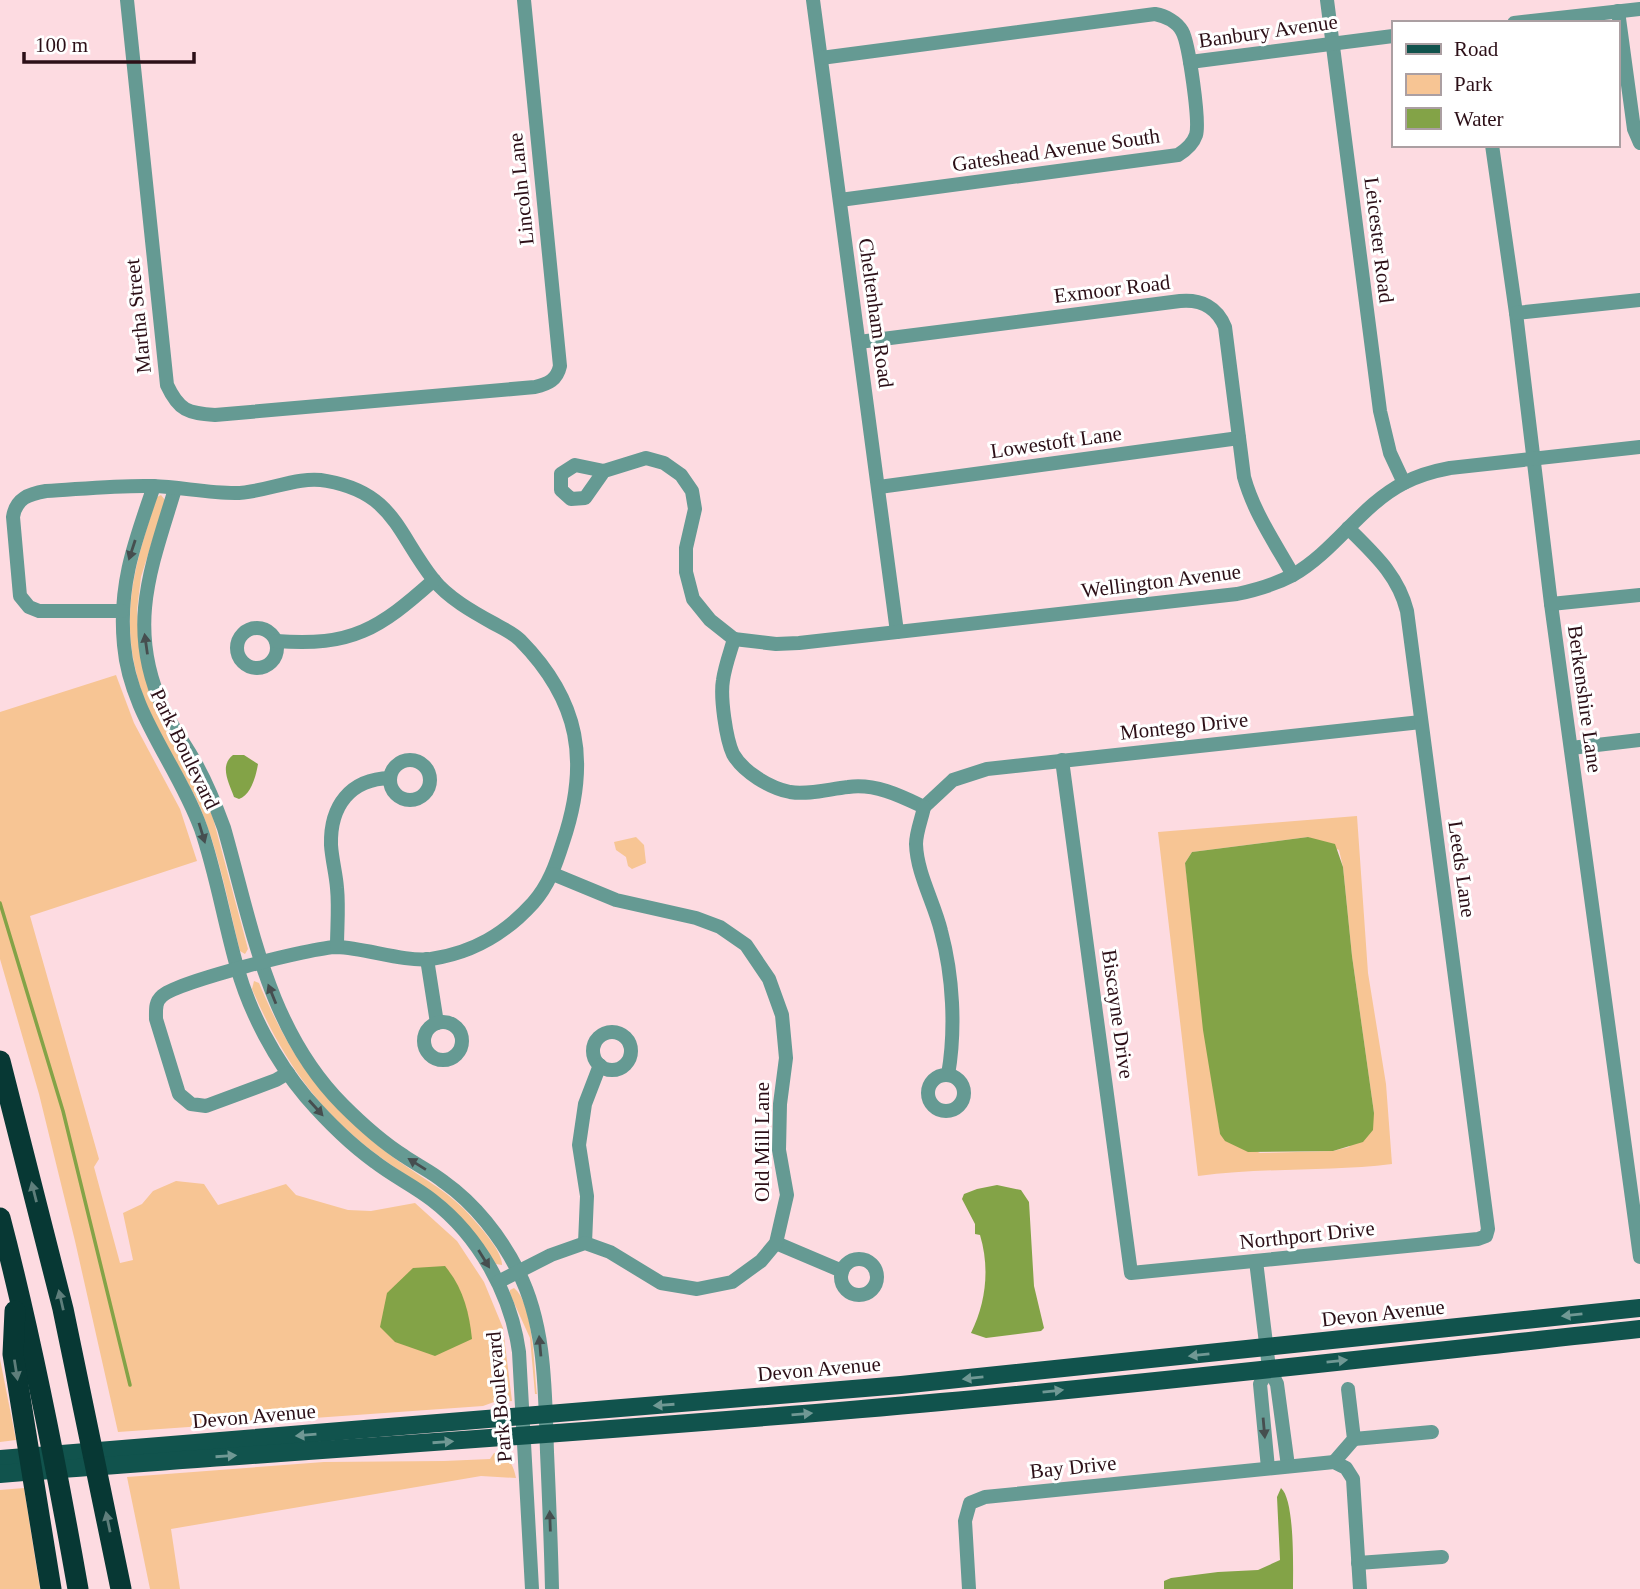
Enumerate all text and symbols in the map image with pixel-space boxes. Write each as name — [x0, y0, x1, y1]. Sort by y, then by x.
street label: Banbury Avenue — [1197, 9, 1339, 53]
scale bar — [24, 21, 194, 65]
legend — [1392, 21, 1619, 147]
text: 100 m — [35, 33, 88, 57]
text: Road — [1454, 37, 1499, 61]
text: Park — [1454, 72, 1493, 96]
text: Water — [1454, 107, 1504, 131]
street label: Gateshead Avenue South — [951, 123, 1162, 176]
street label: Lincoln Lane — [503, 132, 539, 246]
street label: Leicester Road — [1359, 176, 1399, 305]
street label: Cheltenham Road — [854, 237, 898, 390]
street label: Martha Street — [120, 257, 156, 374]
street label: Exmoor Road — [1052, 270, 1172, 308]
street label: Lowestoft Lane — [989, 421, 1123, 463]
one-way arrow — [127, 540, 137, 561]
street label: Wellington Avenue — [1080, 559, 1242, 603]
street label: Berkenshire Lane — [1563, 624, 1607, 774]
one-way arrow — [140, 633, 151, 655]
street label: Park Boulevard — [145, 685, 225, 814]
street label: Montego Drive — [1119, 707, 1249, 745]
street label: Leeds Lane — [1443, 819, 1481, 919]
one-way arrow — [197, 823, 207, 844]
street label: Biscayne Drive — [1097, 948, 1139, 1080]
one-way arrow — [266, 983, 277, 1004]
street label: Old Mill Lane — [750, 1082, 774, 1202]
one-way arrow — [308, 1099, 324, 1117]
one-way arrow — [407, 1158, 426, 1171]
one-way arrow — [28, 1180, 39, 1202]
street label: Northport Drive — [1238, 1216, 1376, 1254]
one-way arrow — [477, 1249, 490, 1268]
one-way arrow — [55, 1288, 66, 1310]
street label: Devon Avenue — [1320, 1295, 1446, 1331]
one-way arrow — [1561, 1310, 1583, 1321]
street label: Park Boulevard — [481, 1330, 517, 1463]
one-way arrow — [534, 1334, 545, 1356]
one-way arrow — [1188, 1349, 1210, 1360]
street label: Devon Avenue — [756, 1352, 882, 1386]
one-way arrow — [1326, 1355, 1348, 1366]
one-way arrow — [11, 1359, 22, 1381]
one-way arrow — [961, 1373, 983, 1384]
one-way arrow — [1042, 1385, 1064, 1396]
street label: Devon Avenue — [191, 1399, 317, 1433]
one-way arrow — [653, 1399, 675, 1410]
one-way arrow — [792, 1408, 814, 1419]
one-way arrow — [1259, 1417, 1270, 1439]
one-way arrow — [294, 1430, 316, 1441]
one-way arrow — [432, 1437, 454, 1448]
one-way arrow — [216, 1450, 238, 1461]
street label: Bay Drive — [1029, 1451, 1117, 1483]
one-way arrow — [544, 1510, 555, 1532]
one-way arrow — [102, 1511, 113, 1533]

